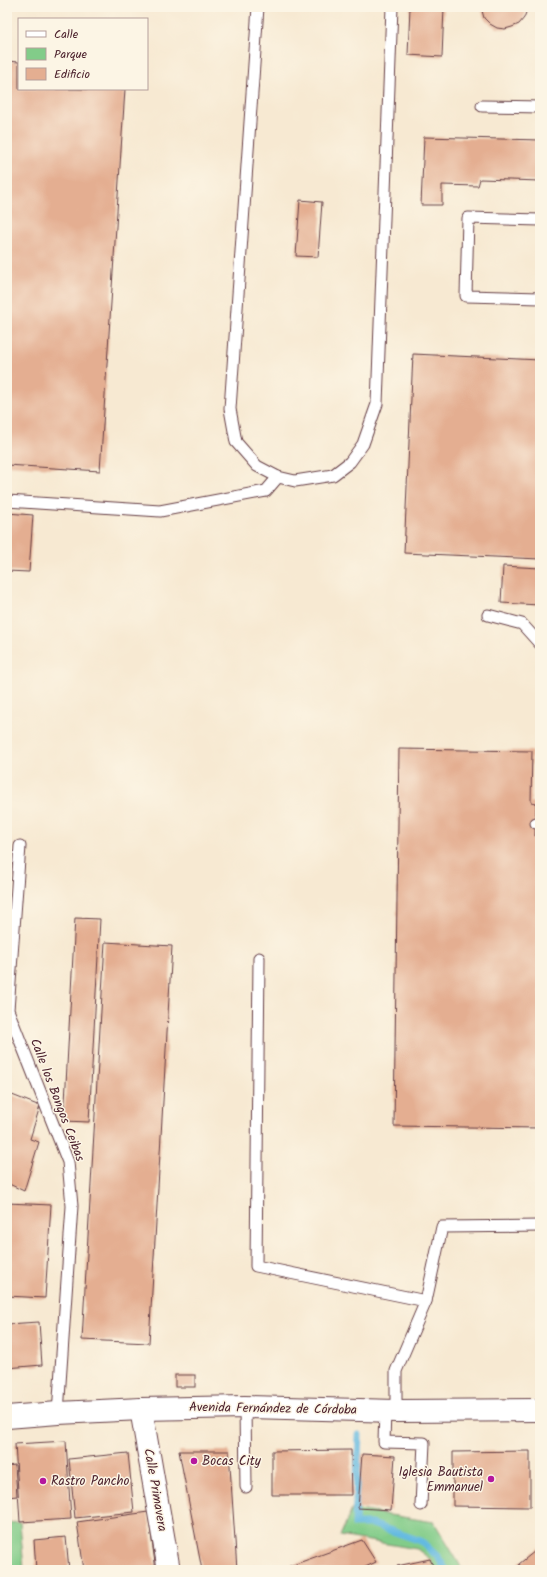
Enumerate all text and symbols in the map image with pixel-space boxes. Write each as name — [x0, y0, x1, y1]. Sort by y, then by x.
legend — [18, 18, 148, 90]
text: Calle — [54, 25, 79, 44]
text: Parque — [54, 45, 88, 64]
text: Edificio — [54, 65, 90, 84]
street label: Calle los Bongos Ceibas — [24, 1035, 90, 1165]
street label: Avenida Fernández de Córdoba — [189, 1397, 357, 1421]
street label: Calle Primavera — [137, 1447, 173, 1533]
place label: Bocas City — [202, 1451, 262, 1472]
marker: Bocas City — [189, 1456, 199, 1466]
place label: Iglesia Bautista Emmanuel — [398, 1462, 483, 1498]
place label: Rastro Pancho — [51, 1471, 130, 1492]
marker: Iglesia Bautista Emmanuel — [486, 1474, 496, 1484]
marker: Rastro Pancho — [38, 1476, 48, 1486]

